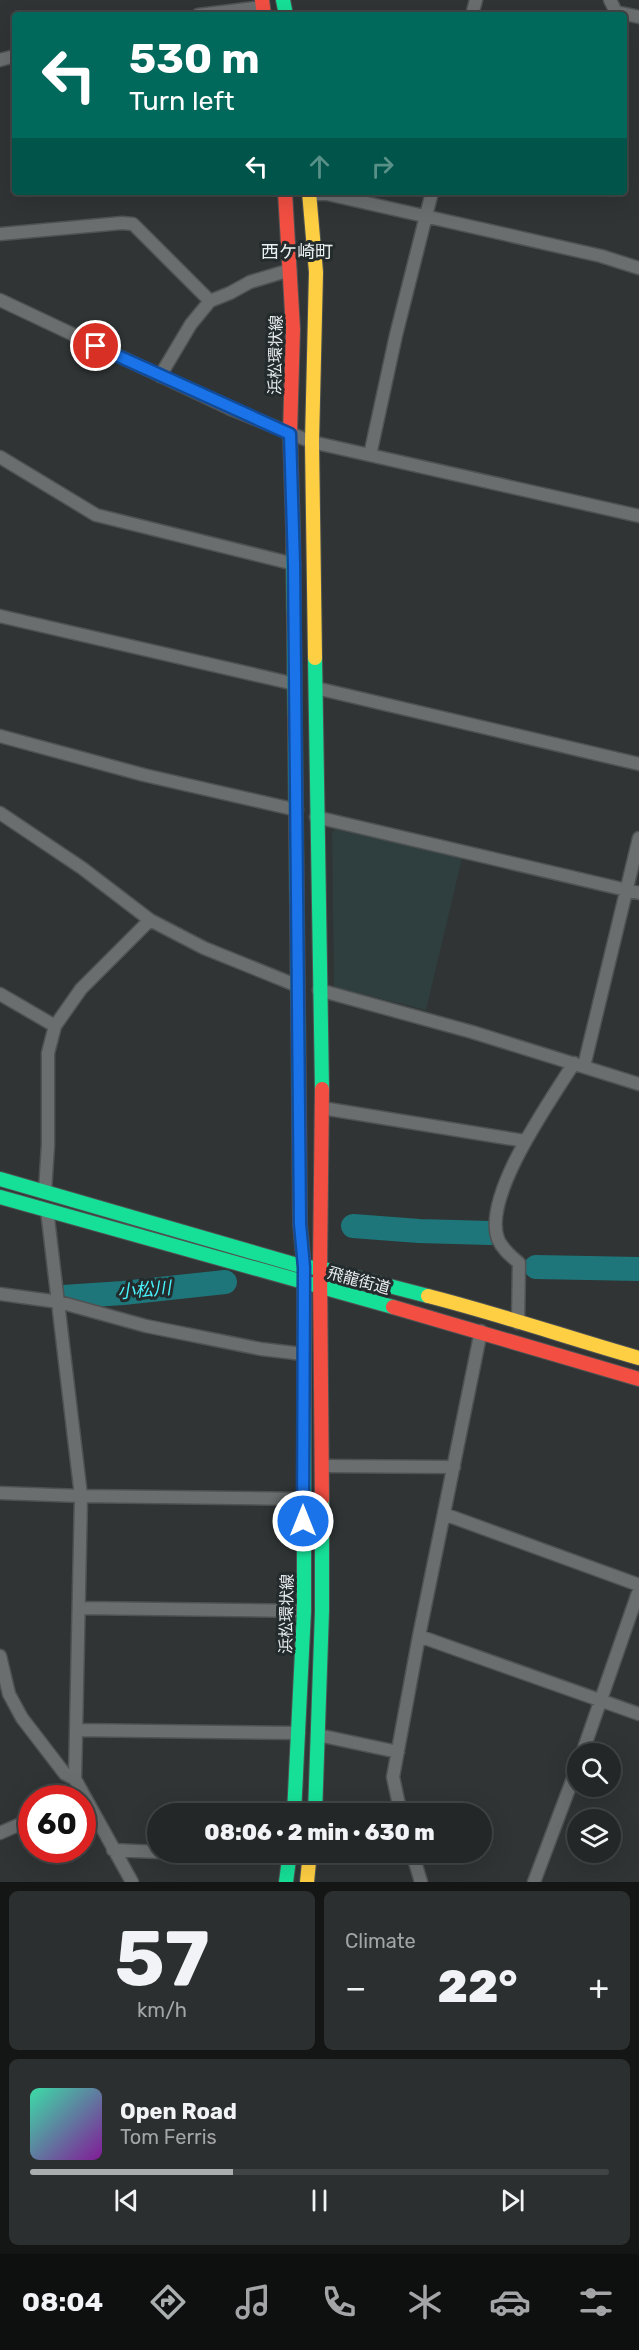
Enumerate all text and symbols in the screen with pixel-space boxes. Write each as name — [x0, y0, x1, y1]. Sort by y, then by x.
text: 530 m — [129, 34, 260, 84]
icon: left — [30, 36, 108, 114]
text: Turn left — [129, 85, 234, 117]
icon: left — [240, 150, 273, 183]
icon: ahead — [303, 150, 336, 183]
icon: right — [366, 150, 399, 183]
district label: 西ケ崎町 — [261, 241, 333, 263]
street label: 浜松環状線 — [265, 315, 286, 395]
pin — [70, 320, 121, 371]
icon: arrive — [79, 329, 112, 362]
street label: 飛龍街道 — [325, 1263, 392, 1298]
water label: 小松川 — [116, 1277, 174, 1303]
position arrow — [271, 1489, 335, 1553]
street label: 浜松環状線 — [276, 1574, 297, 1654]
map controls — [567, 1743, 621, 1863]
button: search — [567, 1743, 621, 1797]
speed limit sign: 60 — [18, 1785, 96, 1863]
button: layers — [567, 1809, 621, 1863]
text: 08:06 · 2 min · 630 m — [204, 1819, 435, 1846]
text: 57 — [114, 1912, 210, 2005]
text: Climate — [345, 1929, 416, 1953]
text: 22° — [438, 1960, 517, 2013]
text: − — [345, 1968, 366, 2007]
text: + — [588, 1968, 609, 2007]
text: km/h — [137, 1998, 187, 2022]
text: Open Road — [120, 2098, 237, 2125]
text: Tom Ferris — [120, 2125, 217, 2149]
icon: previous — [110, 2184, 143, 2217]
icon: pause — [303, 2184, 336, 2217]
icon: next — [496, 2184, 529, 2217]
icon: directions — [147, 2281, 189, 2323]
icon: music — [232, 2281, 274, 2323]
icon: phone — [318, 2281, 360, 2323]
icon: climate — [404, 2281, 446, 2323]
icon: car — [489, 2281, 531, 2323]
icon: filters — [575, 2281, 617, 2323]
text: 08:04 — [22, 2286, 103, 2318]

